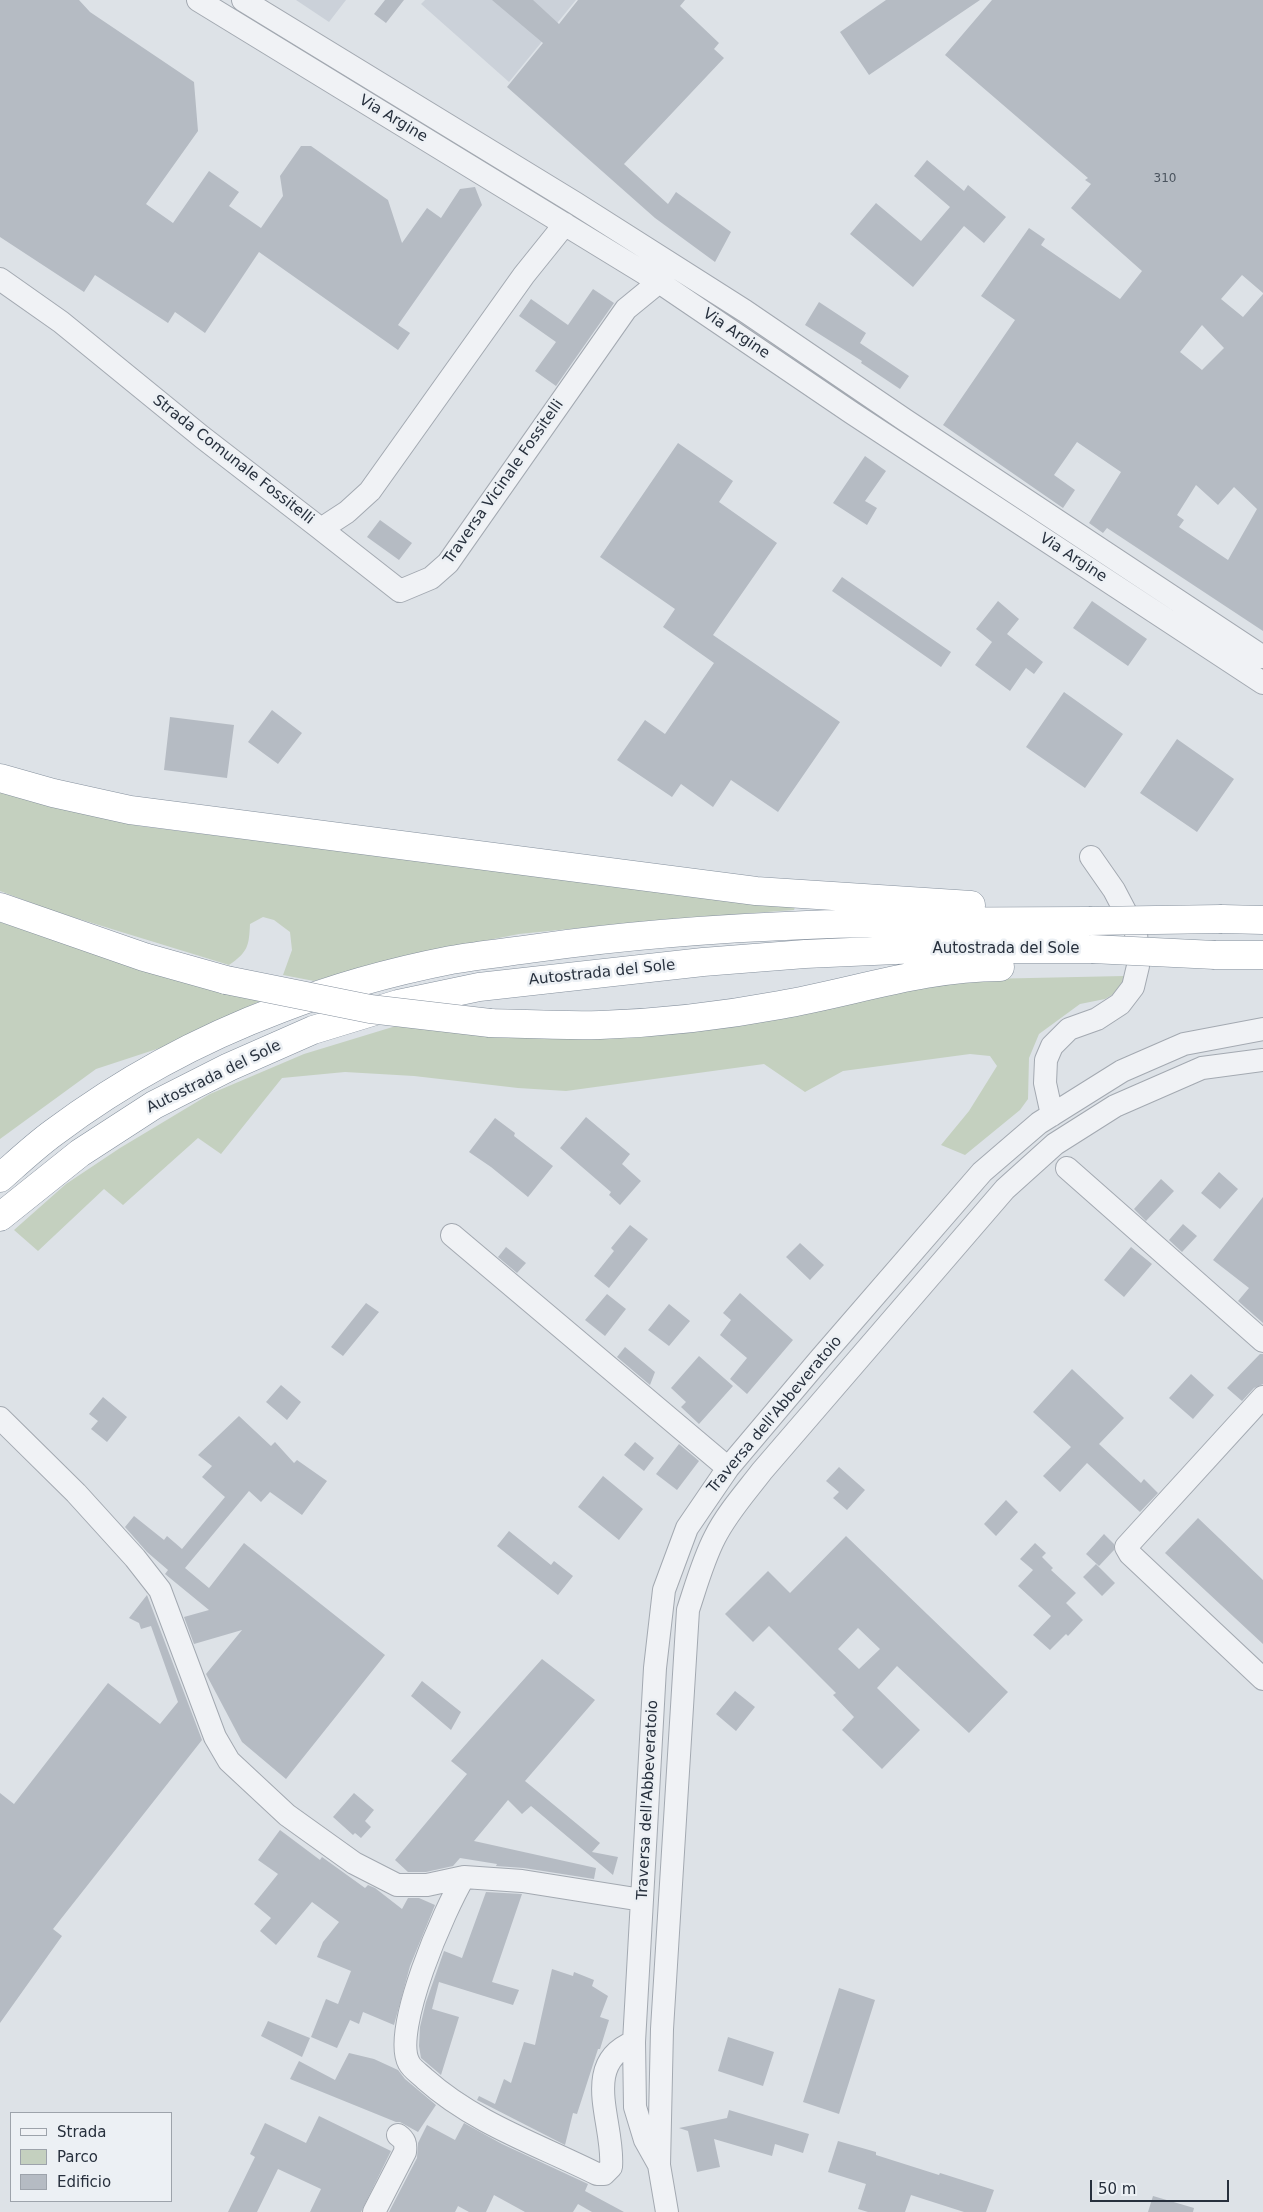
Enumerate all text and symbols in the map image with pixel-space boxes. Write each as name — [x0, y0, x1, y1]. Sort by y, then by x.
street label: Via Argine — [356, 92, 430, 146]
house number: 310 — [1154, 172, 1176, 186]
street label: Via Argine — [699, 305, 773, 363]
street label: Strada Comunale Fossitelli — [149, 391, 317, 529]
street label: Traversa Vicinale Fossitelli — [440, 396, 568, 568]
street label: Via Argine — [1036, 530, 1110, 586]
street label: Autostrada del Sole — [932, 940, 1080, 958]
street label: Autostrada del Sole — [528, 956, 676, 990]
street label: Autostrada del Sole — [144, 1037, 284, 1117]
street label: Traversa dell'Abbeveratoio — [704, 1333, 846, 1497]
street label: Traversa dell'Abbeveratoio — [634, 1700, 662, 1900]
legend — [10, 2112, 172, 2202]
text: Strada — [57, 2123, 106, 2141]
text: Parco — [57, 2148, 98, 2166]
scale bar — [1093, 2170, 1232, 2202]
text: Edificio — [57, 2173, 111, 2191]
text: 50 m — [1098, 2180, 1136, 2198]

